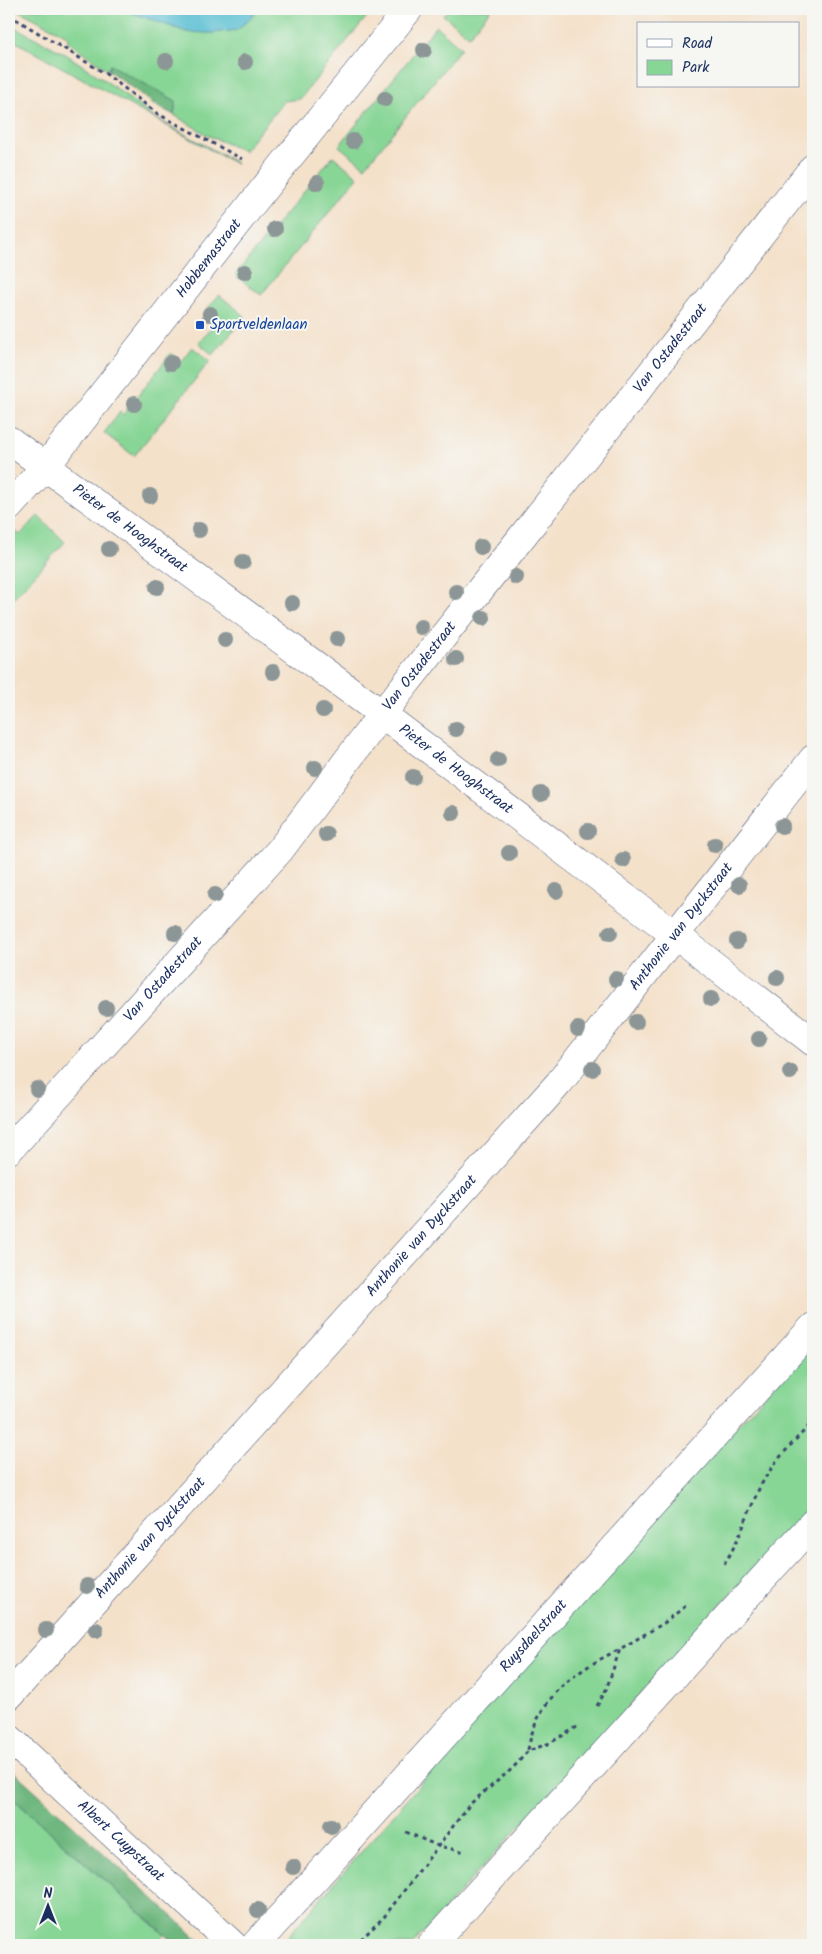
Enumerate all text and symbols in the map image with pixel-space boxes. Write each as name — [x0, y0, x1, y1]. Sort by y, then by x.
legend — [637, 22, 800, 88]
text: Road — [682, 32, 713, 56]
text: Park — [682, 56, 710, 80]
street label: Hobbemastraat — [170, 214, 248, 304]
street label: Van Ostadestraat — [627, 298, 714, 399]
place label: Sportveldenlaan — [210, 313, 307, 337]
marker: Sportveldenlaan — [194, 319, 206, 331]
street label: Pieter de Hooghstraat — [67, 478, 193, 580]
street label: Van Ostadestraat — [376, 616, 463, 716]
street label: Pieter de Hooghstraat — [393, 718, 518, 821]
street label: Anthonie van Dyckstraat — [624, 857, 739, 996]
street label: Van Ostadestraat — [118, 931, 209, 1028]
street label: Anthonie van Dyckstraat — [360, 1169, 483, 1302]
street label: Anthonie van Dyckstraat — [89, 1472, 212, 1605]
street label: Ruysdaelstraat — [494, 1594, 573, 1678]
street label: Albert Cuypstraat — [71, 1794, 170, 1888]
north arrow — [22, 1882, 72, 1932]
text: N — [44, 1883, 53, 1905]

